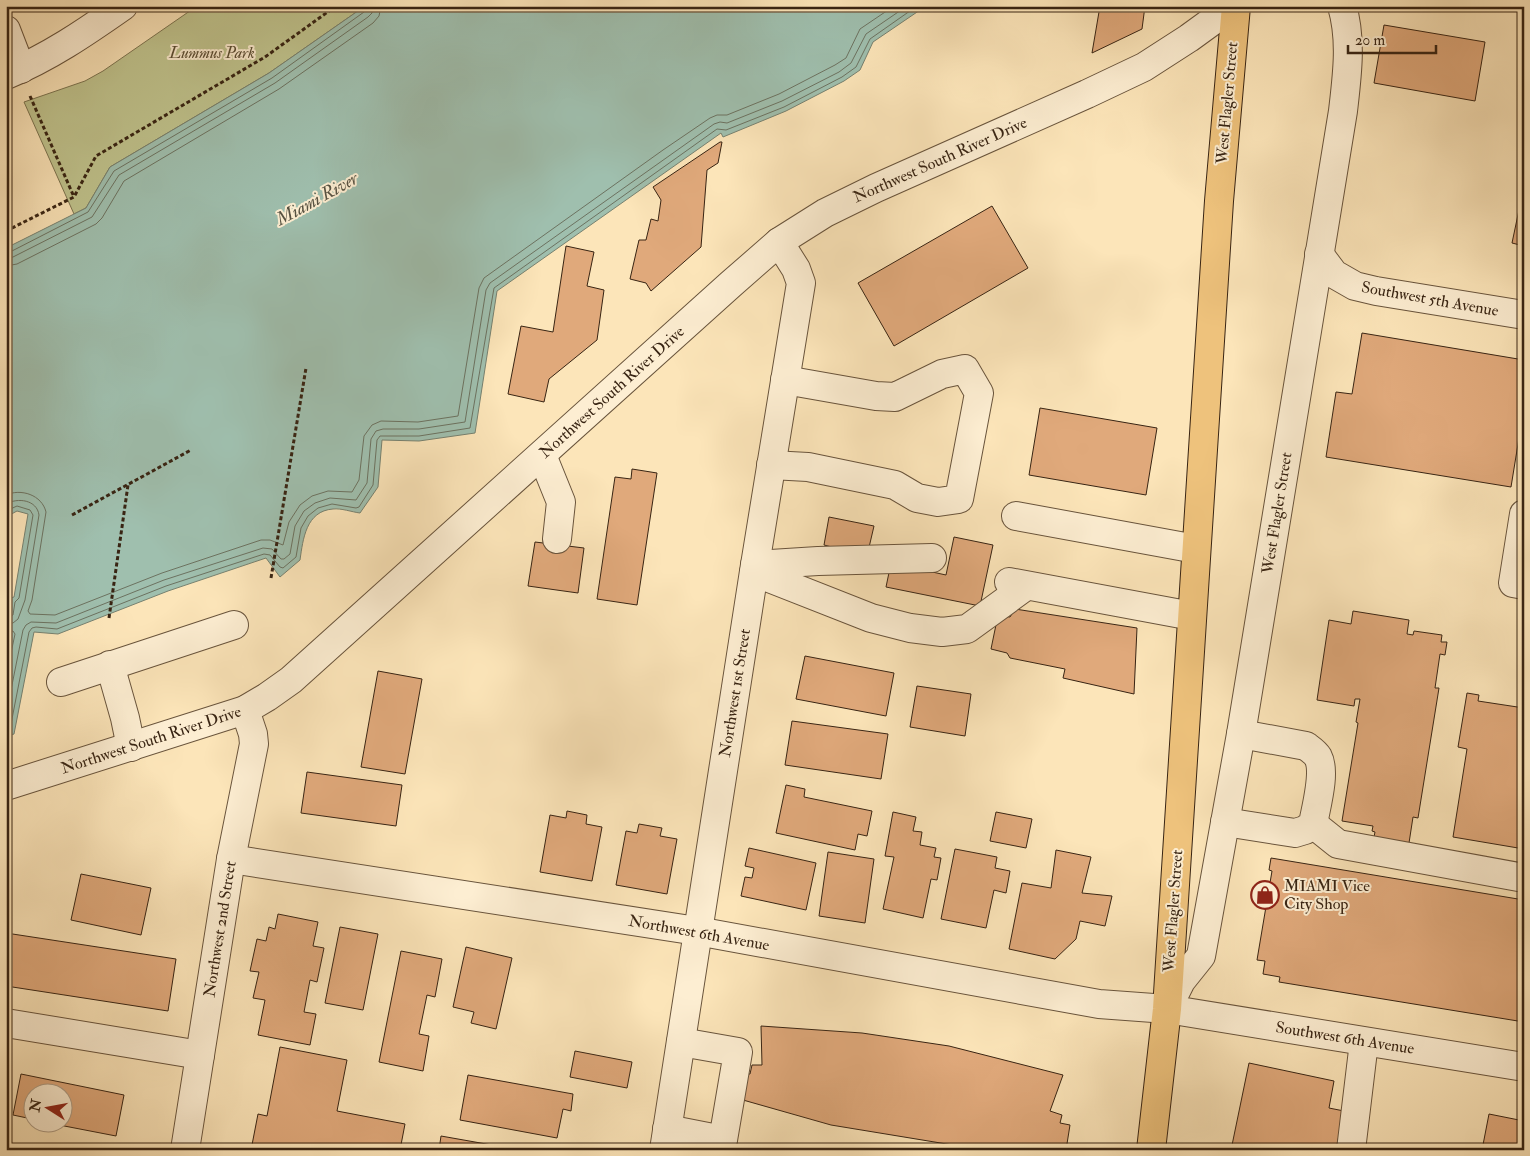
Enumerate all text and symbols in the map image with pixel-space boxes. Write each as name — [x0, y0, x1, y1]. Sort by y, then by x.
scale bar — [1348, 22, 1435, 54]
text: 20 m — [1355, 31, 1385, 50]
street label: West Flagler Street — [1212, 41, 1242, 166]
park label: Lummus Park — [168, 43, 255, 63]
street label: Northwest South River Drive — [850, 112, 1030, 207]
water label: Miami River — [271, 166, 363, 231]
street label: Southwest 5th Avenue — [1360, 277, 1500, 321]
street label: Northwest South River Drive — [535, 321, 689, 462]
street label: West Flagler Street — [1257, 451, 1296, 576]
street label: Northwest 1st Street — [715, 627, 755, 759]
street label: Northwest South River Drive — [58, 701, 244, 779]
street label: West Flagler Street — [1159, 849, 1187, 974]
street label: Northwest 2nd Street — [199, 859, 241, 999]
place label: MIAMI Vice City Shop — [1284, 876, 1370, 915]
shop icon: MIAMI Vice City Shop — [1250, 880, 1280, 910]
street label: Northwest 6th Avenue — [627, 911, 771, 955]
street label: Southwest 6th Avenue — [1274, 1017, 1416, 1059]
north arrow — [22, 1084, 72, 1134]
text: N — [26, 1097, 45, 1114]

